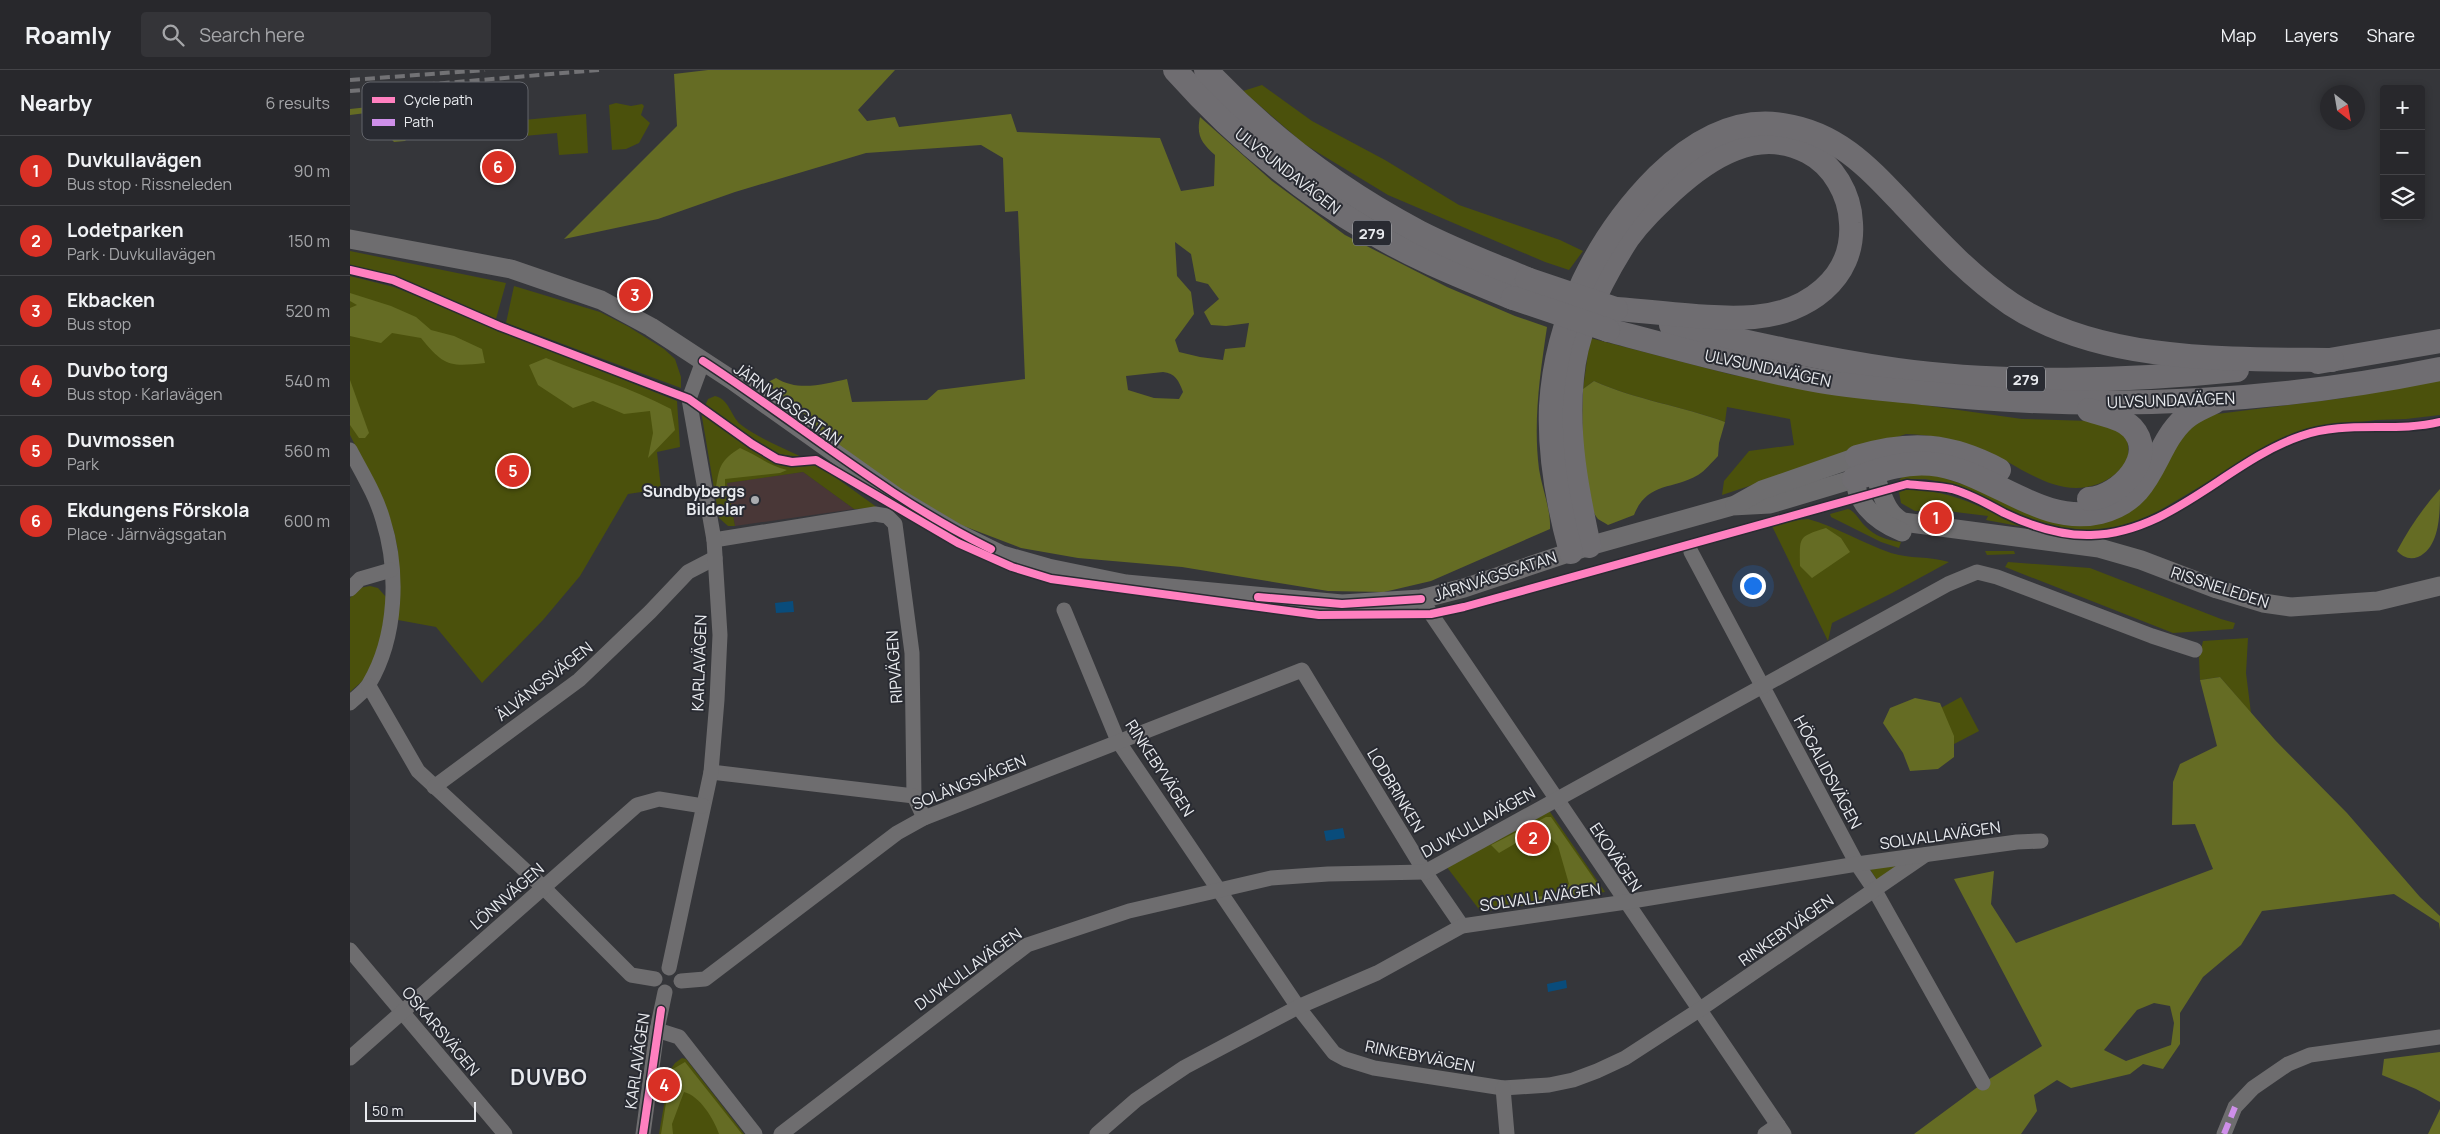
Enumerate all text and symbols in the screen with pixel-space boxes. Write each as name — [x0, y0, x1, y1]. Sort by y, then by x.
search box — [141, 12, 491, 57]
text: Roamly — [25, 18, 111, 51]
icon: search — [159, 21, 187, 49]
text: Search here — [199, 22, 305, 48]
text: Map — [2221, 23, 2256, 47]
text: Layers — [2284, 23, 2338, 47]
text: Share — [2366, 23, 2415, 47]
legend — [362, 82, 528, 140]
north arrow — [2320, 85, 2365, 130]
map controls — [2380, 85, 2425, 220]
button: + — [2380, 85, 2425, 130]
text: Nearby — [20, 89, 92, 117]
text: Cycle path — [404, 90, 473, 109]
text: 6 results — [265, 92, 330, 114]
text: Path — [404, 112, 434, 131]
street label: ULVSUNDAVÄGEN — [1231, 123, 1345, 219]
button: − — [2380, 130, 2425, 175]
text: Duvkullavägen — [67, 147, 202, 173]
pin: 6 — [482, 148, 514, 186]
text: 1 — [32, 160, 40, 182]
text: 90 m — [294, 160, 330, 182]
text: Bus stop · Rissneleden — [67, 173, 232, 195]
button: layers — [2380, 175, 2425, 220]
text: Lodetparken — [67, 217, 184, 243]
road number: 279 — [1353, 220, 1391, 246]
text: 2 — [31, 230, 41, 252]
text: 150 m — [288, 230, 330, 252]
text: Park · Duvkullavägen — [67, 243, 215, 265]
pin: 3 — [619, 276, 651, 314]
text: Ekbacken — [67, 287, 155, 313]
text: 3 — [31, 300, 41, 322]
text: 520 m — [286, 300, 330, 322]
text: Bus stop — [67, 313, 131, 335]
street label: ULVSUNDAVÄGEN — [1703, 344, 1833, 392]
text: Duvbo torg — [67, 357, 168, 383]
street label: JÄRNVÄGSGATAN — [730, 357, 846, 451]
road number: 279 — [2007, 366, 2045, 392]
text: 4 — [31, 370, 41, 392]
text: 540 m — [285, 370, 330, 392]
text: Bus stop · Karlavägen — [67, 383, 222, 405]
street label: ULVSUNDAVÄGEN — [2106, 387, 2236, 413]
text: Duvmossen — [67, 427, 175, 453]
text: 5 — [31, 440, 41, 462]
text: 560 m — [284, 440, 330, 462]
pin: 5 — [497, 452, 529, 490]
text: Park — [67, 453, 99, 475]
place label: Sundbybergs Bildelar — [642, 480, 745, 520]
marker: Sundbybergs Bildelar — [749, 494, 761, 506]
text: Ekdungens Förskola — [67, 497, 249, 523]
pin: 1 — [1920, 499, 1952, 537]
text: 6 — [31, 510, 41, 532]
text: 600 m — [284, 510, 330, 532]
text: Place · Järnvägsgatan — [67, 523, 226, 545]
street label: JÄRNVÄGSGATAN — [1431, 546, 1559, 606]
street label: RISSNELEDEN — [2168, 561, 2272, 613]
your location — [1740, 573, 1766, 599]
street label: KARLAVÄGEN — [686, 614, 712, 712]
street label: RIPVÄGEN — [880, 630, 908, 704]
street label: ÄLVÄNGSVÄGEN — [491, 636, 597, 726]
street label: HÖGALIDSVÄGEN — [1789, 711, 1867, 833]
street label: RINKEBYVÄGEN — [1120, 715, 1200, 821]
street label: LODBRINKEN — [1362, 744, 1430, 836]
street label: SOLÄNGSVÄGEN — [909, 749, 1029, 815]
street label: DUVKULLAVÄGEN — [1417, 781, 1539, 863]
street label: SOLVALLAVÄGEN — [1878, 816, 2002, 854]
street label: EKOVÄGEN — [1585, 818, 1647, 896]
pin: 2 — [1517, 819, 1549, 857]
street label: LÖNNVÄGEN — [465, 858, 549, 934]
street label: SOLVALLAVÄGEN — [1478, 878, 1602, 916]
street label: RINKEBYVÄGEN — [1734, 889, 1838, 971]
street label: DUVKULLAVÄGEN — [910, 923, 1026, 1015]
street label: OSKARSVÄGEN — [397, 982, 485, 1080]
street label: KARLAVÄGEN — [619, 1012, 655, 1110]
street label: RINKEBYVÄGEN — [1363, 1035, 1477, 1077]
district label: DUVBO — [510, 1063, 588, 1091]
pin: 4 — [648, 1066, 680, 1104]
scale bar — [365, 1099, 476, 1122]
text: 50 m — [372, 1101, 403, 1120]

